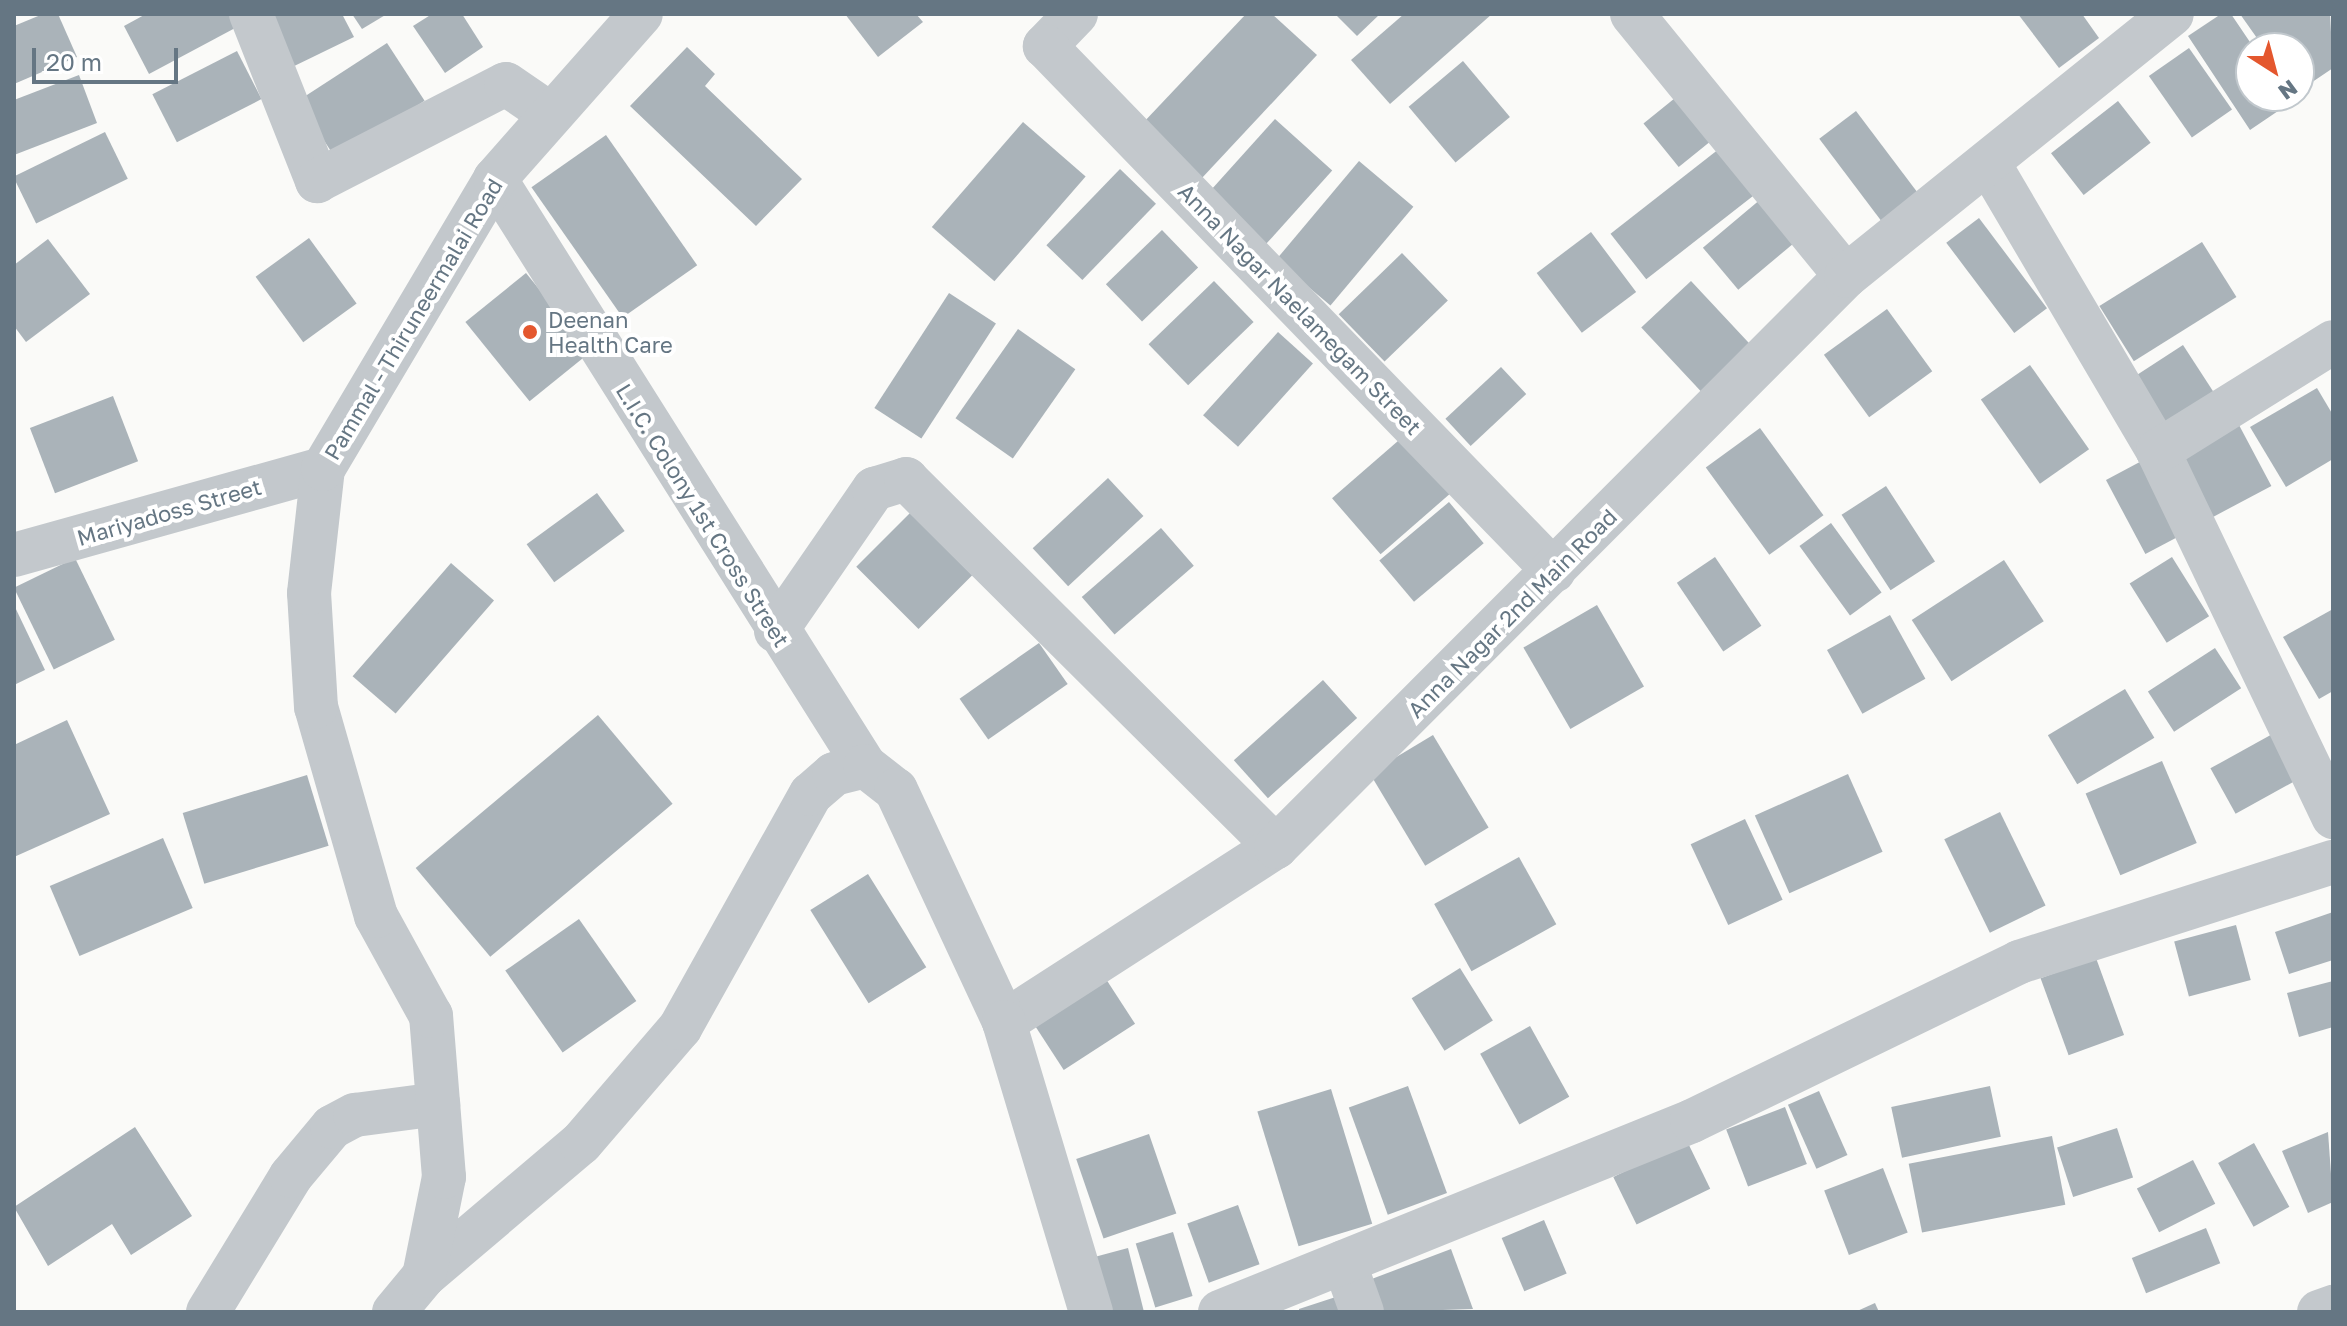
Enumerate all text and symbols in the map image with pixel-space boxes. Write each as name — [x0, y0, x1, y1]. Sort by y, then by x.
scale bar — [36, 32, 182, 82]
north arrow — [2235, 32, 2315, 112]
text: 20 m — [46, 47, 102, 76]
text: N — [2274, 74, 2303, 106]
street label: Pammal - Thiruneermalai Road — [318, 173, 508, 465]
street label: Anna Nagar Naelamegam Street — [1173, 178, 1427, 440]
place label: Deenan Health Care — [548, 306, 673, 358]
marker: Deenan Health Care — [519, 321, 541, 343]
street label: L.I.C. Colony 1st Cross Street — [611, 378, 795, 652]
street label: Mariyadoss Street — [74, 473, 264, 551]
street label: Anna Nagar 2nd Main Road — [1402, 503, 1622, 723]

